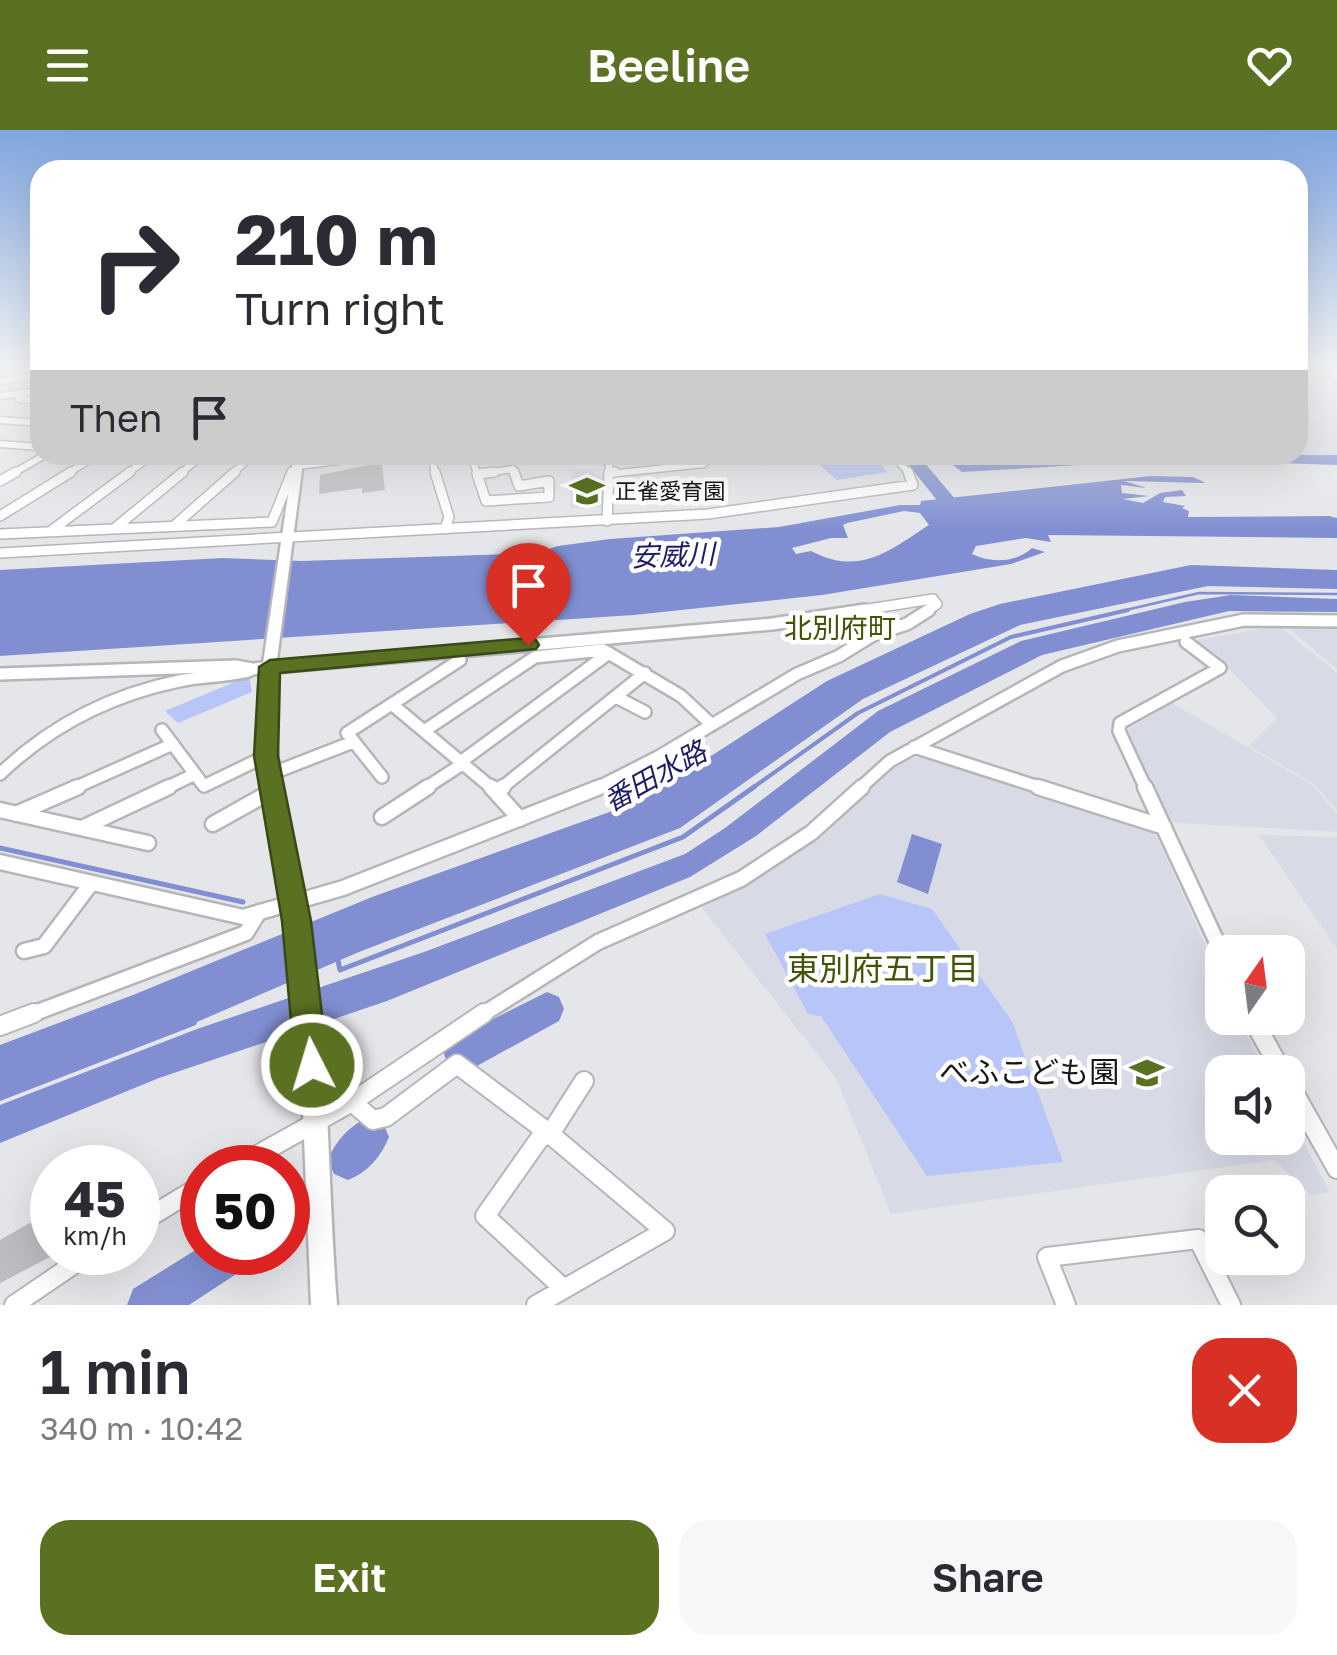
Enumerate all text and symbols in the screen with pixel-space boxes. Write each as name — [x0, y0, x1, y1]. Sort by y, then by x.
icon: menu — [40, 38, 95, 93]
text: Beeline — [587, 38, 750, 92]
icon: heart — [1242, 38, 1297, 93]
text: 210 m — [235, 196, 438, 280]
icon: right — [70, 200, 200, 330]
text: Turn right — [235, 281, 445, 335]
icon: arrive — [182, 390, 237, 445]
text: Then — [70, 395, 162, 440]
school or university icon: 正雀愛育園 — [568, 472, 606, 510]
place label: 正雀愛育園 — [615, 477, 725, 504]
water label: 安威川 — [630, 536, 719, 572]
pin — [486, 543, 571, 646]
icon: arrive — [501, 558, 556, 613]
district label: 北別府町 — [784, 611, 896, 644]
water label: 番田水路 — [598, 733, 713, 817]
north arrow — [1205, 935, 1305, 1035]
map controls — [1205, 935, 1305, 1275]
district label: 東別府五丁目 — [787, 949, 979, 987]
position arrow — [260, 1013, 364, 1117]
place label: べふこども園 — [939, 1054, 1119, 1090]
school or university icon: べふこども園 — [1128, 1054, 1166, 1092]
button: sound — [1205, 1055, 1305, 1155]
speed limit sign: 50 — [180, 1145, 310, 1275]
text: 45 — [64, 1168, 126, 1228]
button: search — [1205, 1175, 1305, 1275]
text: km/h — [63, 1220, 127, 1251]
text: 1 min — [40, 1335, 190, 1407]
button: close — [1192, 1338, 1297, 1443]
text: 340 m · 10:42 — [40, 1409, 243, 1447]
button: Exit — [40, 1520, 659, 1635]
button: Share — [679, 1520, 1297, 1635]

